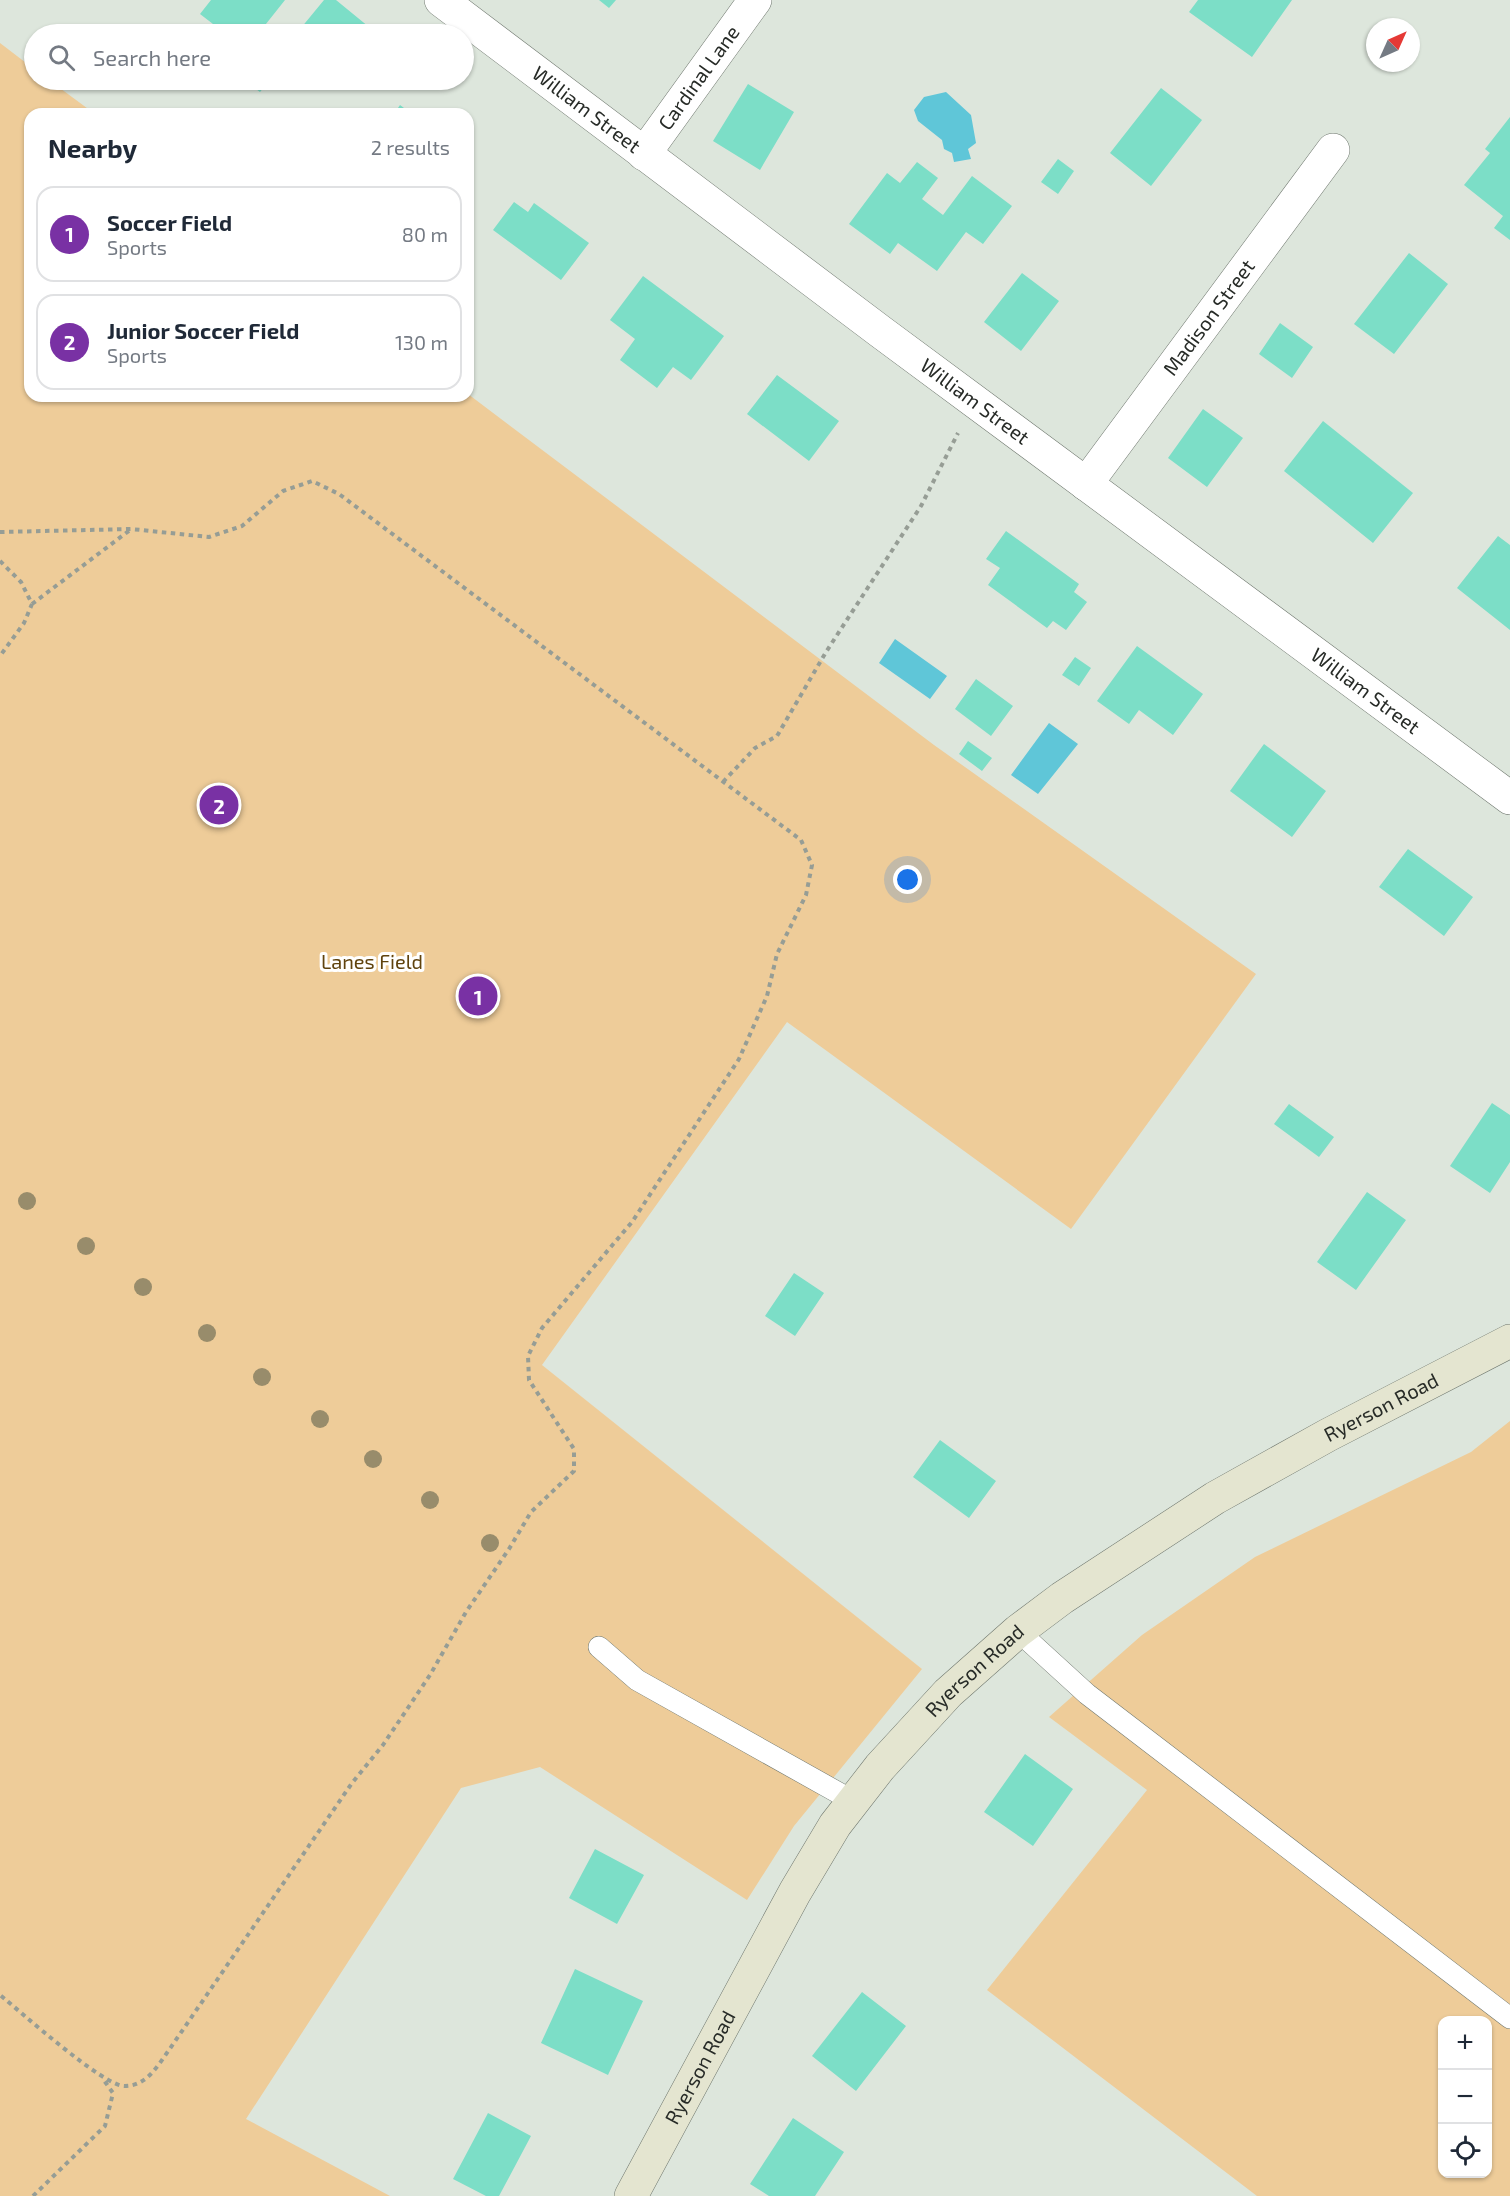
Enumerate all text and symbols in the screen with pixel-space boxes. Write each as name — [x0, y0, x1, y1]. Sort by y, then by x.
north arrow — [1366, 18, 1420, 72]
street label: Cardinal Lane — [653, 20, 744, 134]
search box — [24, 24, 474, 90]
icon: search — [45, 41, 78, 74]
text: Search here — [93, 44, 211, 70]
street label: William Street — [528, 60, 646, 158]
text: Nearby — [48, 132, 137, 163]
text: 2 results — [371, 135, 450, 159]
text: Soccer Field — [107, 209, 232, 235]
text: 1 — [65, 222, 74, 246]
text: 80 m — [402, 222, 448, 246]
text: Sports — [107, 235, 167, 259]
street label: Madison Street — [1158, 254, 1259, 380]
text: Junior Soccer Field — [107, 317, 299, 343]
text: 2 — [64, 330, 75, 354]
text: 130 m — [395, 330, 448, 354]
text: Sports — [107, 343, 167, 367]
street label: William Street — [916, 353, 1035, 449]
street label: William Street — [1307, 642, 1425, 738]
pin: 2 — [200, 782, 238, 828]
your location — [893, 865, 922, 894]
park label: Lanes Field — [321, 949, 423, 973]
pin: 1 — [458, 974, 498, 1018]
street label: Ryerson Road — [1320, 1367, 1442, 1446]
street label: Ryerson Road — [919, 1619, 1028, 1721]
street label: Ryerson Road — [659, 2006, 740, 2128]
map controls — [1438, 2016, 1492, 2178]
button: + — [1438, 2016, 1492, 2070]
button: − — [1438, 2070, 1492, 2124]
button: locate — [1438, 2124, 1492, 2178]

